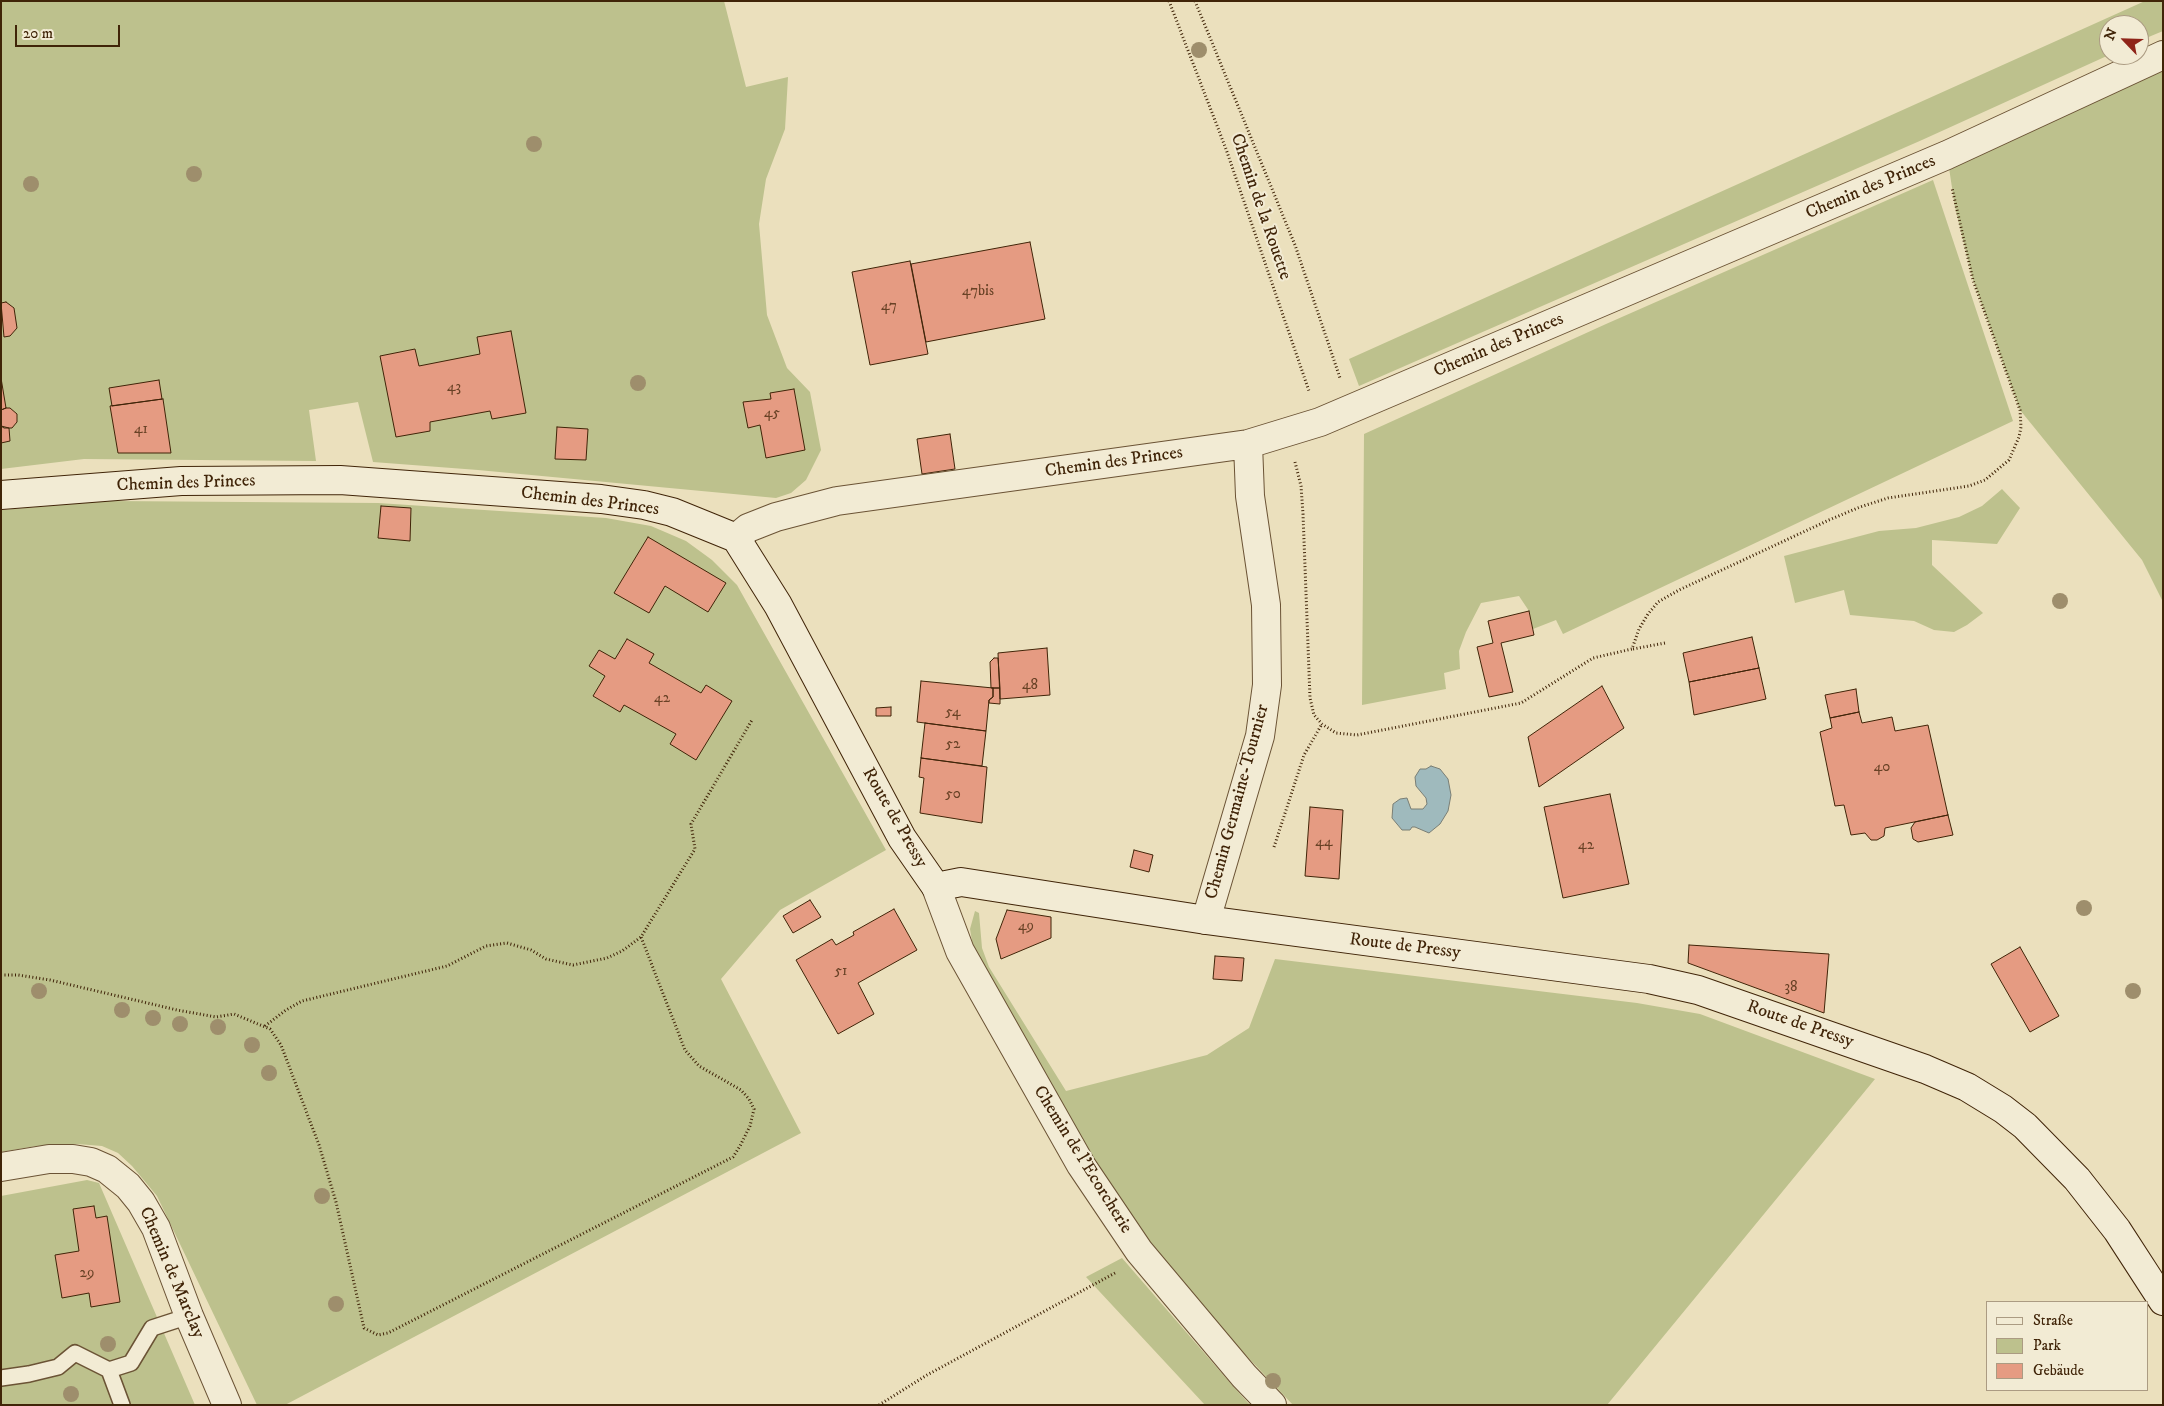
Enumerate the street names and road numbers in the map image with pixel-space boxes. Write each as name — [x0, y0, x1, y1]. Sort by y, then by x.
street label: Chemin de la Rouette — [1225, 131, 1295, 283]
street label: Chemin des Princes — [1803, 151, 1939, 225]
street label: Chemin des Princes — [1431, 309, 1567, 383]
street label: Chemin des Princes — [1044, 443, 1184, 483]
street label: Chemin des Princes — [116, 471, 256, 497]
street label: Chemin des Princes — [520, 483, 660, 521]
street label: Chemin Germaine-Tournier — [1202, 702, 1274, 902]
street label: Route de Pressy — [857, 764, 931, 872]
street label: Route de Pressy — [1348, 929, 1462, 965]
street label: Route de Pressy — [1744, 997, 1856, 1053]
street label: Chemin de l'Ecorcherie — [1028, 1082, 1136, 1238]
street label: Chemin de Marclay — [134, 1204, 208, 1342]

